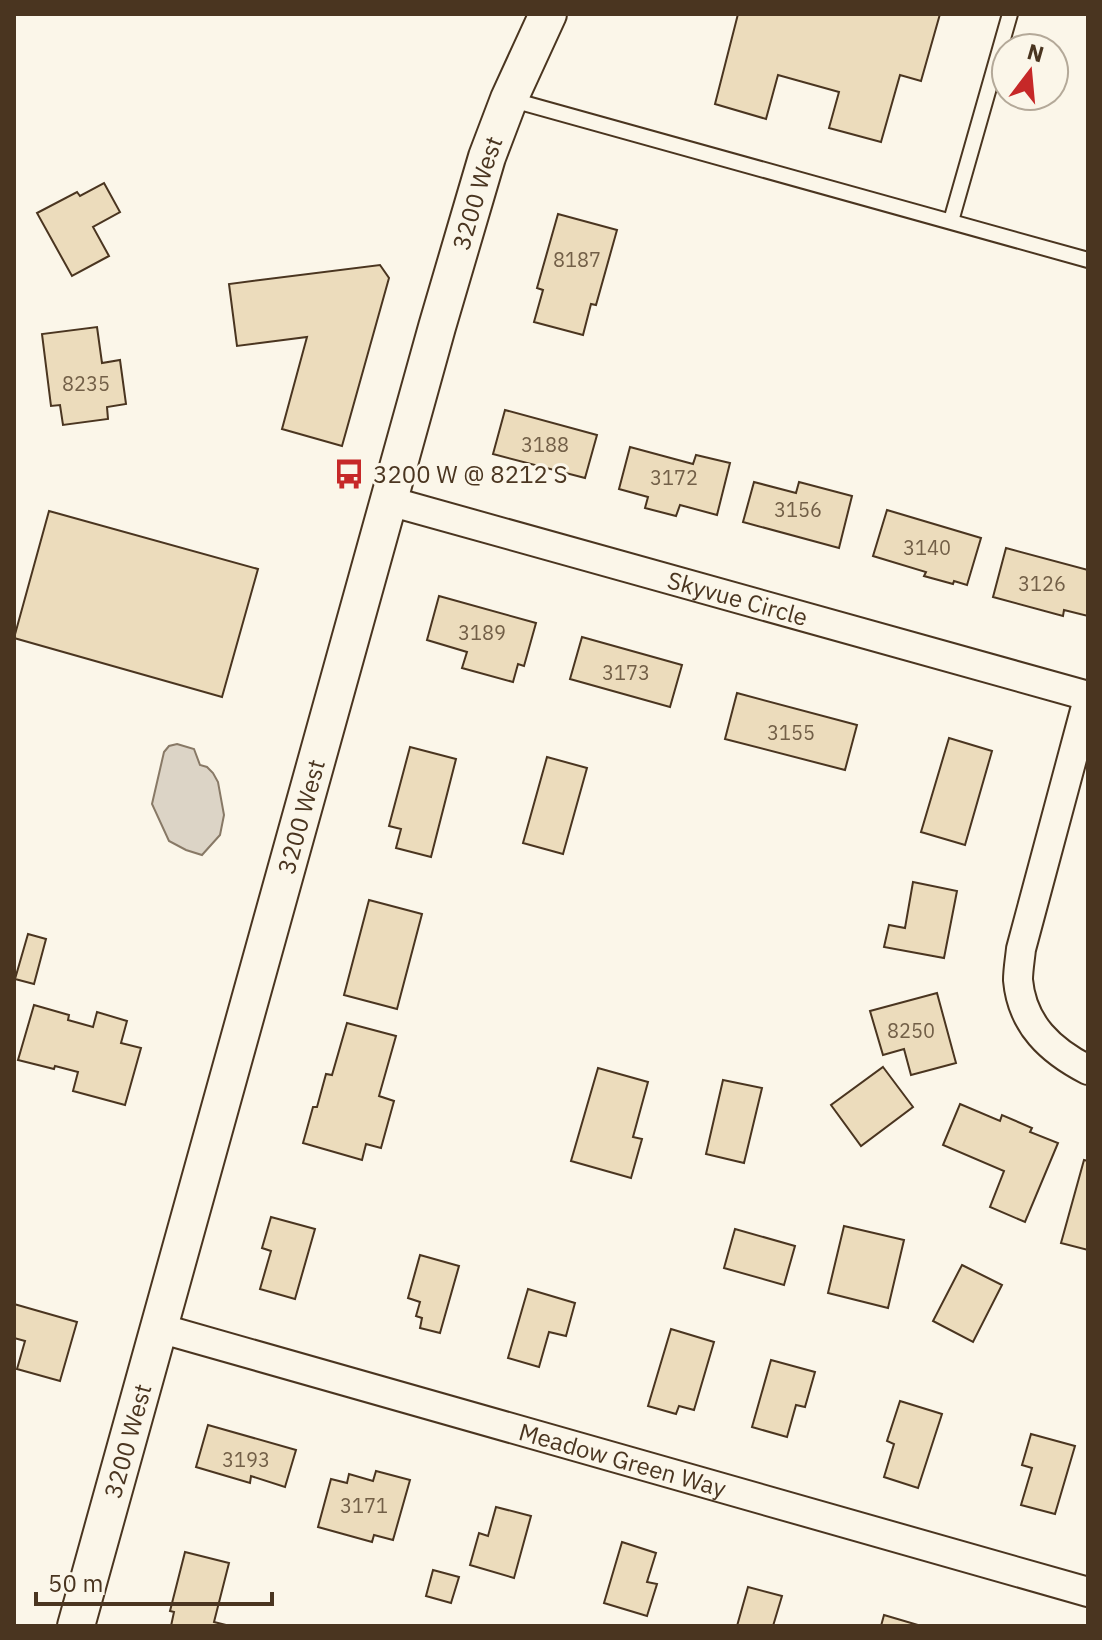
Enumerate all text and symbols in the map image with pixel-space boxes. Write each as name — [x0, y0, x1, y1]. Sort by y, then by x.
north arrow — [990, 32, 1070, 112]
text: N — [1024, 36, 1047, 68]
street label: 3200 West — [445, 131, 510, 254]
house number: 8187 — [553, 246, 601, 273]
house number: 8235 — [62, 370, 110, 397]
house number: 3188 — [521, 431, 569, 458]
bus stop icon: 3200 W @ 8212 S — [332, 457, 366, 491]
place label: 3200 W @ 8212 S — [373, 458, 568, 490]
house number: 3172 — [650, 464, 698, 491]
house number: 3156 — [774, 496, 822, 523]
house number: 3140 — [903, 534, 951, 561]
street label: Skyvue Circle — [664, 563, 811, 633]
house number: 3126 — [1018, 570, 1066, 597]
house number: 3189 — [458, 619, 506, 646]
house number: 3173 — [602, 659, 650, 686]
house number: 3155 — [767, 719, 815, 746]
street label: 3200 West — [270, 756, 332, 878]
house number: 8250 — [887, 1017, 935, 1044]
street label: 3200 West — [96, 1380, 159, 1502]
street label: Meadow Green Way — [515, 1415, 730, 1504]
house number: 3193 — [222, 1446, 270, 1473]
house number: 3171 — [340, 1492, 388, 1519]
scale bar — [36, 1556, 272, 1606]
text: 50 m — [48, 1567, 103, 1599]

